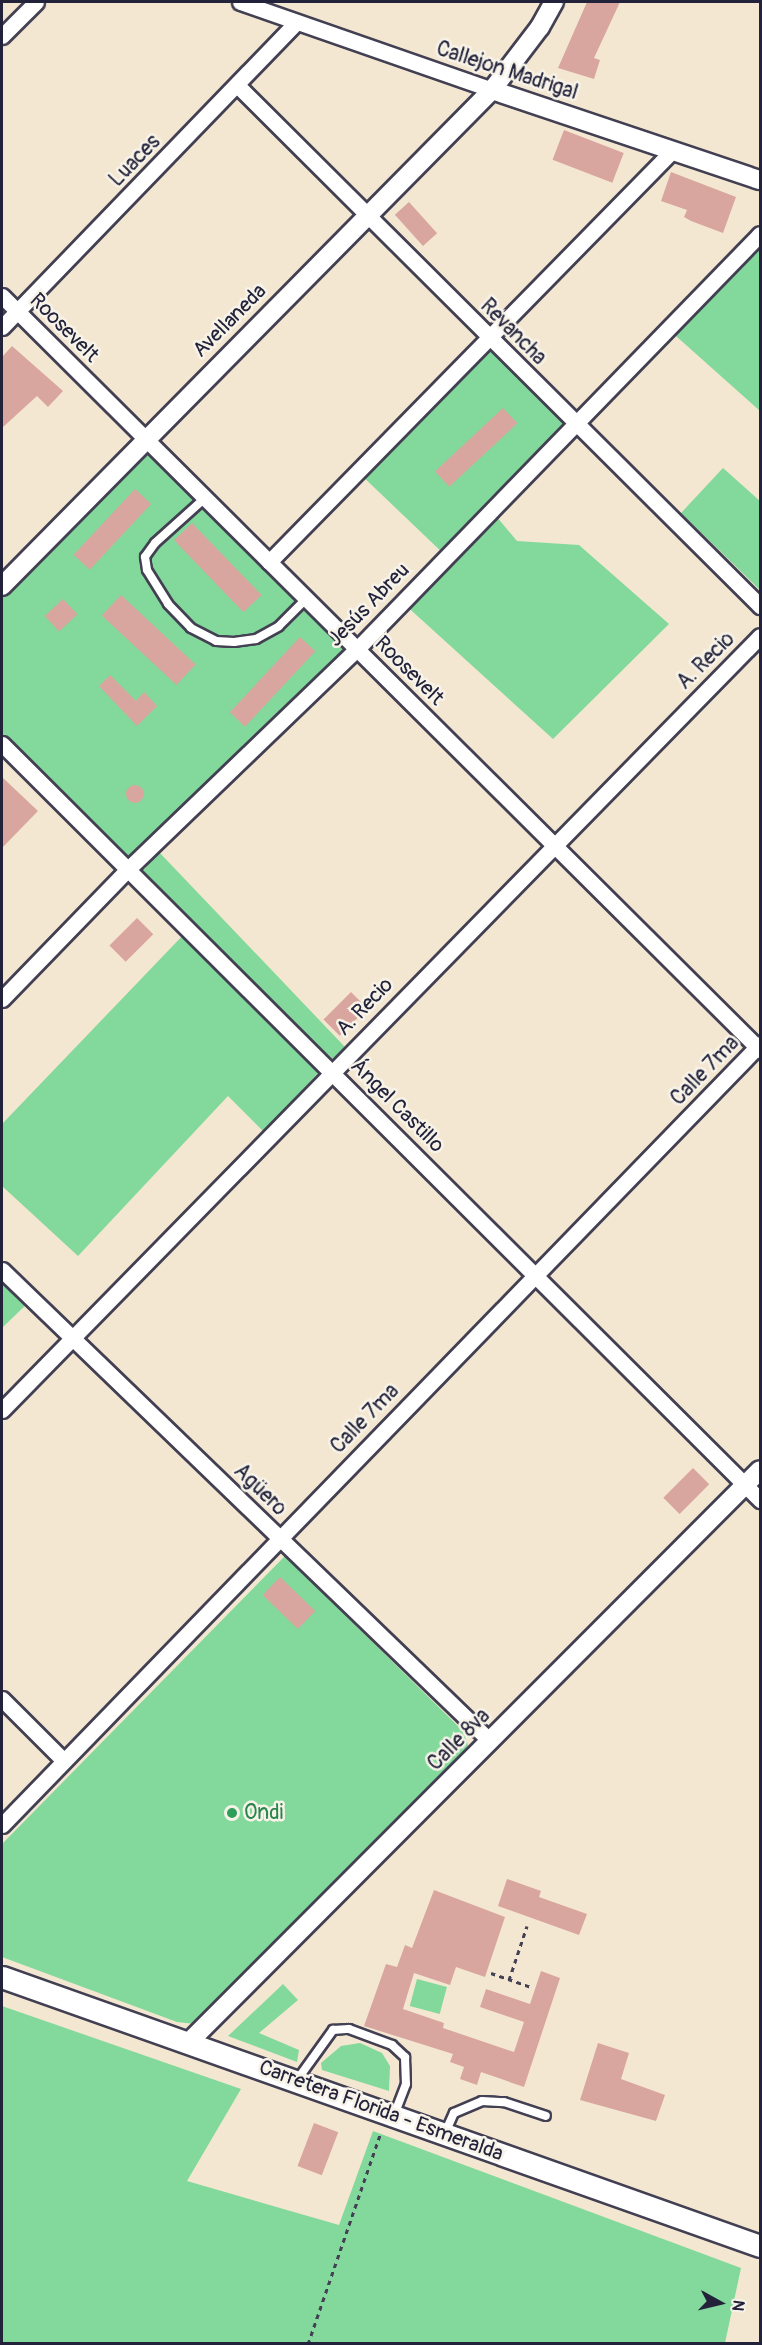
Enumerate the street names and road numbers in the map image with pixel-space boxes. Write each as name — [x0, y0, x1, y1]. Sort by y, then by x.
street label: Callejon Madrigal — [433, 36, 581, 106]
street label: Luaces — [104, 130, 166, 192]
street label: Avellaneda — [188, 279, 272, 363]
street label: Roosevelt — [24, 288, 104, 368]
street label: Revancha — [475, 294, 551, 370]
street label: Jesús Abreu — [323, 558, 415, 652]
street label: A. Recio — [672, 627, 740, 695]
street label: Roosevelt — [369, 631, 449, 711]
street label: A. Recio — [331, 973, 399, 1041]
street label: Calle 7ma — [666, 1031, 744, 1111]
street label: Ángel Castillo — [345, 1054, 449, 1158]
street label: Calle 7ma — [326, 1379, 404, 1459]
street label: Agüero — [228, 1459, 292, 1521]
street label: Calle 8va — [423, 1704, 495, 1776]
street label: Carretera Florida - Esmeralda — [255, 2055, 507, 2167]

